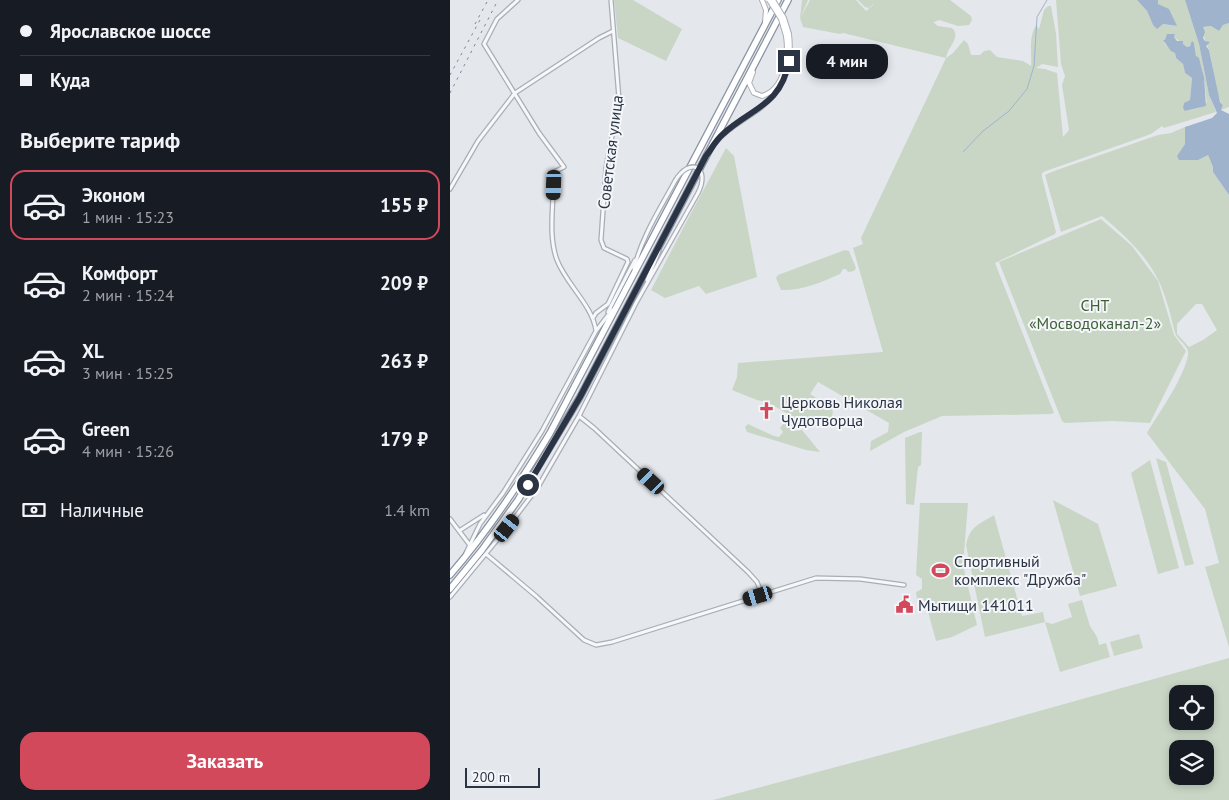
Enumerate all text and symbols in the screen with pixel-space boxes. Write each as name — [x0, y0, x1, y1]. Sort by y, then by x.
text: Ярославское шоссе — [50, 19, 211, 43]
callout: 4 мин — [806, 44, 889, 78]
route end — [778, 50, 800, 72]
text: 4 мин — [826, 51, 868, 71]
text: Куда — [50, 68, 90, 92]
street label: Советская улица — [593, 94, 627, 210]
text: Выберите тариф — [20, 126, 180, 154]
car — [545, 170, 562, 200]
icon: car — [22, 183, 67, 228]
text: Эконом — [82, 183, 145, 207]
text: 155 ₽ — [380, 193, 428, 217]
text: 1 мин · 15:23 — [82, 207, 174, 227]
icon: car — [22, 261, 67, 306]
text: Комфорт — [82, 261, 158, 285]
text: 209 ₽ — [380, 271, 428, 295]
text: 2 мин · 15:24 — [82, 285, 174, 305]
park label: СНТ «Мосводоканал-2» — [1029, 295, 1161, 333]
icon: car — [22, 339, 67, 384]
text: XL — [82, 339, 104, 363]
text: 263 ₽ — [380, 349, 428, 373]
text: 3 мин · 15:25 — [82, 363, 174, 383]
place label: Церковь Николая Чудотворца — [781, 392, 903, 430]
church icon: Церковь Николая Чудотворца — [757, 401, 777, 421]
icon: car — [22, 417, 67, 462]
text: Green — [82, 417, 130, 441]
text: 179 ₽ — [380, 427, 428, 451]
text: 4 мин · 15:26 — [82, 441, 174, 461]
car — [634, 465, 667, 497]
route start — [517, 474, 539, 496]
icon: cash — [20, 496, 48, 524]
text: Наличные — [60, 498, 144, 522]
text: 1.4 km — [384, 500, 430, 520]
car — [491, 512, 522, 544]
place label: Спортивный комплекс "Дружба" — [954, 551, 1086, 589]
sports icon: Спортивный комплекс "Дружба" — [930, 560, 950, 580]
car — [741, 584, 774, 608]
public building icon: Мытищи 141011 — [894, 595, 914, 615]
place label: Мытищи 141011 — [918, 595, 1034, 615]
map controls — [1169, 685, 1214, 785]
button: locate — [1169, 685, 1214, 730]
button: Заказать — [20, 732, 430, 790]
button: layers — [1169, 740, 1214, 785]
scale bar — [465, 765, 540, 788]
text: 200 m — [472, 768, 510, 786]

